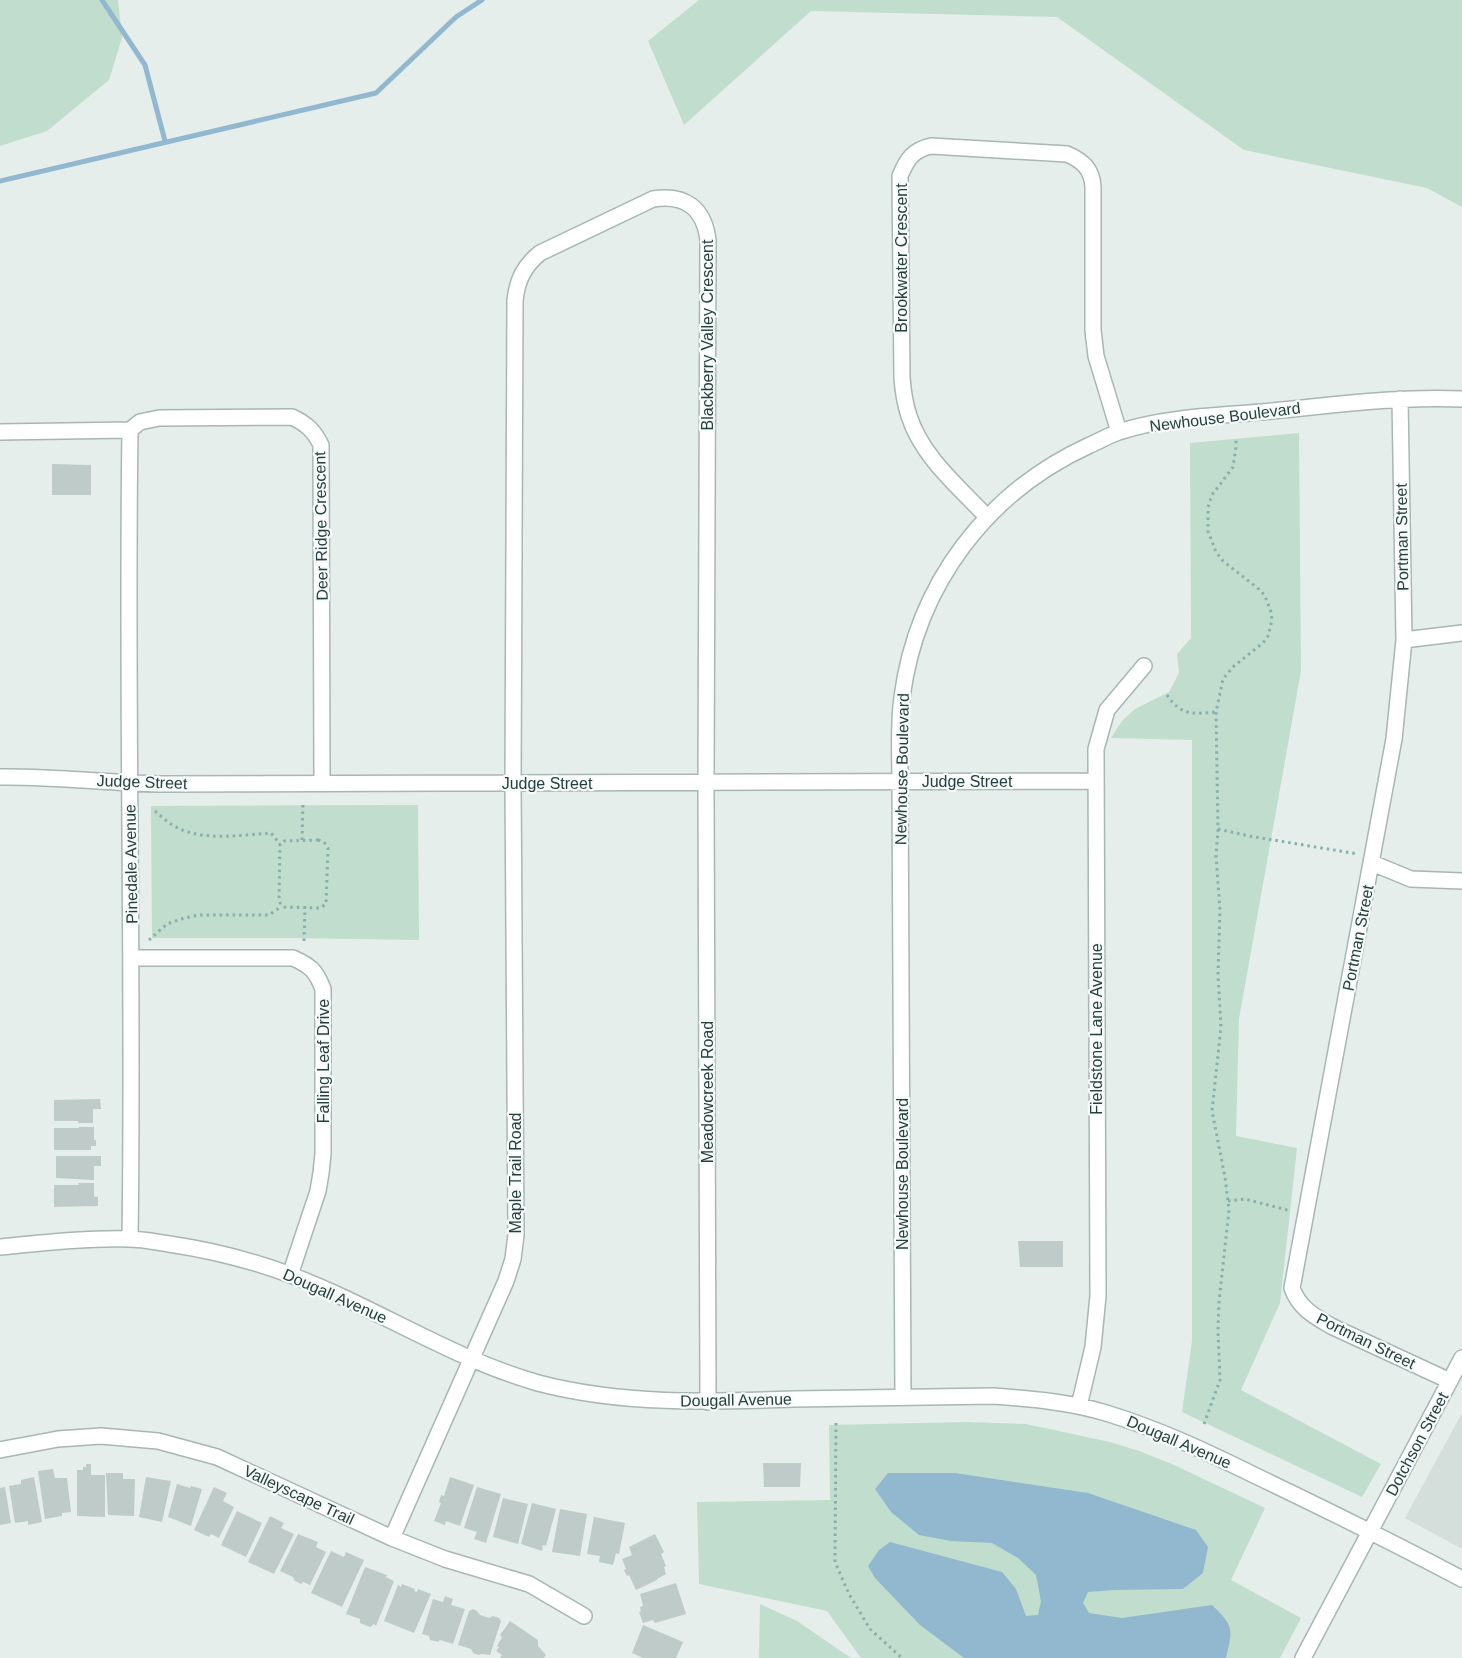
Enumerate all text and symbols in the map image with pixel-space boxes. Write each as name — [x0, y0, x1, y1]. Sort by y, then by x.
street label: Brookwater Crescent — [893, 183, 910, 333]
street label: Blackberry Valley Crescent — [699, 239, 716, 430]
street label: Newhouse Boulevard — [1148, 399, 1302, 435]
street label: Deer Ridge Crescent — [311, 451, 331, 601]
street label: Portman Street — [1393, 483, 1411, 591]
street label: Newhouse Boulevard — [892, 693, 912, 845]
street label: Judge Street — [96, 772, 188, 792]
street label: Judge Street — [922, 773, 1013, 790]
street label: Judge Street — [502, 775, 593, 792]
street label: Pinedale Avenue — [121, 804, 141, 924]
street label: Portman Street — [1339, 883, 1377, 992]
street label: Fieldstone Lane Avenue — [1088, 943, 1105, 1115]
street label: Falling Leaf Drive — [315, 999, 332, 1123]
street label: Meadowcreek Road — [699, 1021, 716, 1163]
street label: Newhouse Boulevard — [894, 1098, 911, 1250]
street label: Maple Trail Road — [507, 1113, 524, 1233]
street label: Dougall Avenue — [280, 1265, 390, 1327]
street label: Portman Street — [1314, 1310, 1419, 1372]
street label: Dotchson Street — [1383, 1389, 1452, 1499]
street label: Dougall Avenue — [680, 1391, 792, 1409]
street label: Dougall Avenue — [1124, 1412, 1234, 1472]
street label: Valleyscape Trail — [241, 1462, 357, 1528]

